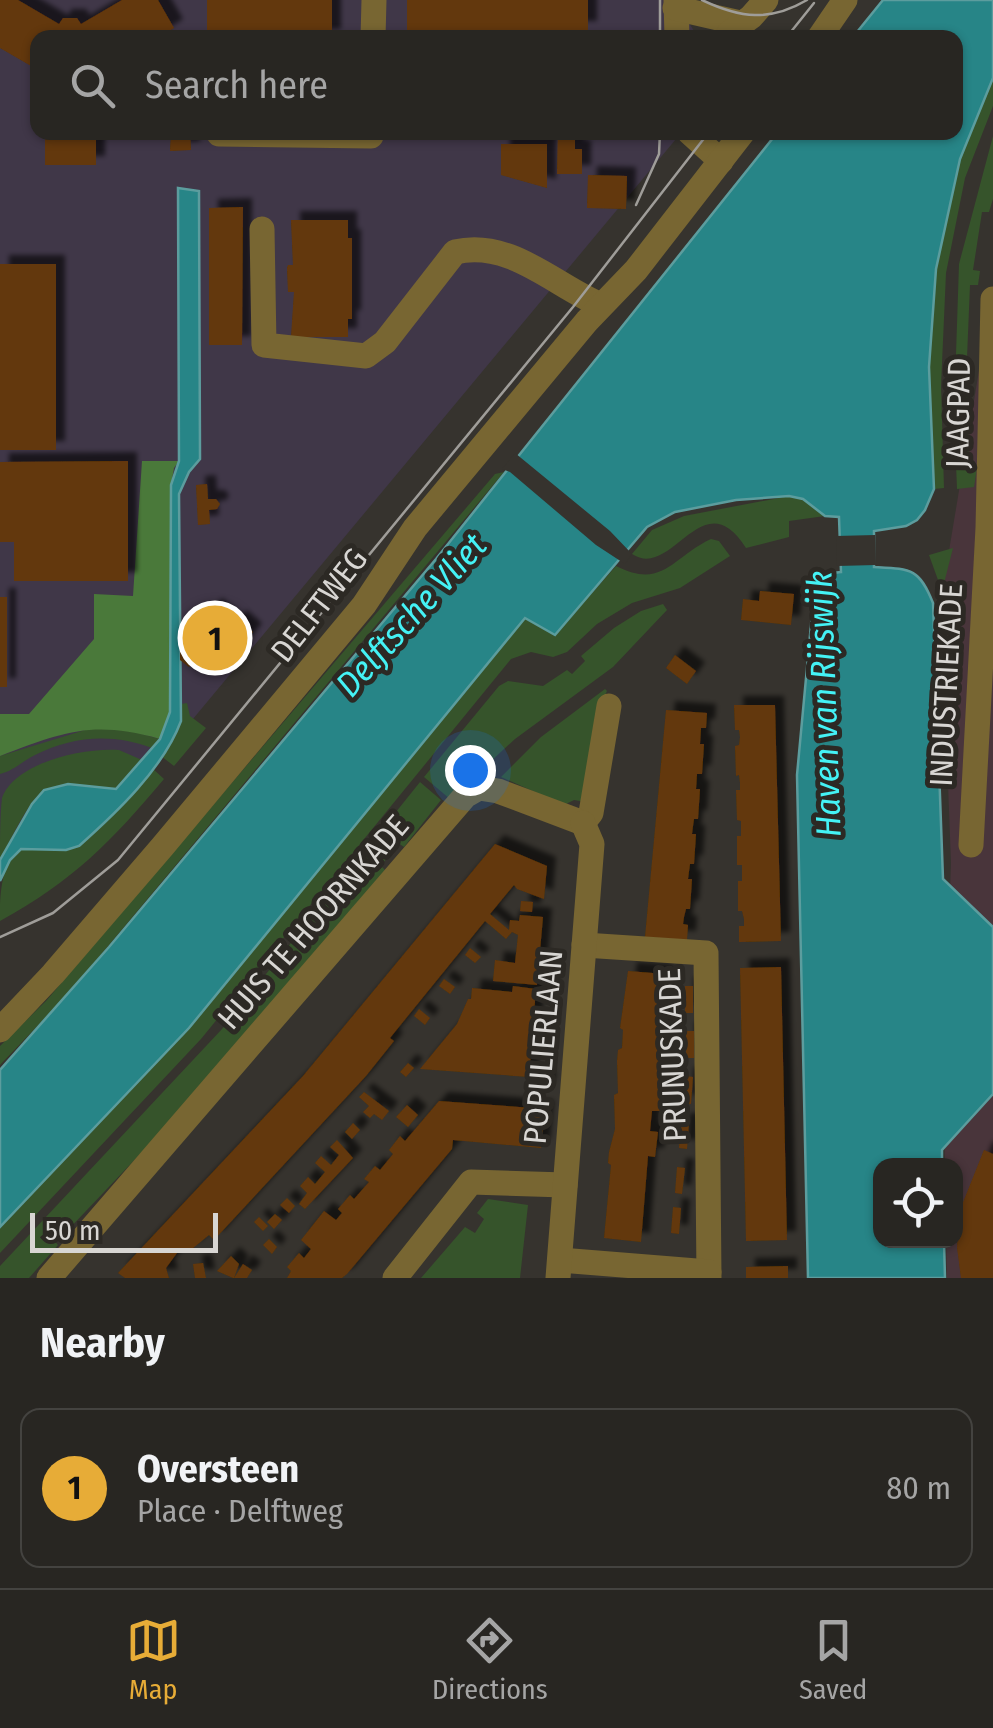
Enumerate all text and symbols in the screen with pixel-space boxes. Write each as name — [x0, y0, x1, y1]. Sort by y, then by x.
search box — [30, 30, 963, 140]
icon: search — [65, 58, 120, 113]
text: Search here — [145, 62, 328, 108]
street label: JAAGPAD — [938, 357, 978, 469]
water label: Delftsche Vliet — [327, 525, 495, 705]
street label: DELFTWEG — [263, 541, 375, 669]
water label: Haven van Rijswijk — [798, 570, 850, 838]
street label: INDUSTRIEKADE — [922, 583, 970, 787]
pin: 1 — [182, 600, 248, 676]
your location — [445, 745, 496, 796]
street label: HUIS TE HOORNKADE — [210, 807, 416, 1037]
street label: POPULIERLAAN — [516, 948, 570, 1146]
street label: PRUNUSKADE — [650, 967, 694, 1143]
map controls — [873, 1158, 963, 1248]
button: locate — [873, 1158, 963, 1248]
scale bar — [30, 1208, 218, 1252]
text: 50 m — [45, 1214, 101, 1247]
text: Nearby — [40, 1318, 165, 1368]
text: Oversteen — [137, 1446, 299, 1492]
text: 1 — [68, 1469, 81, 1507]
text: 80 m — [886, 1469, 951, 1507]
text: Place · Delftweg — [137, 1492, 343, 1530]
tab: Map — [126, 1613, 181, 1706]
tab: Directions — [432, 1613, 548, 1706]
tab: Saved — [799, 1613, 867, 1706]

